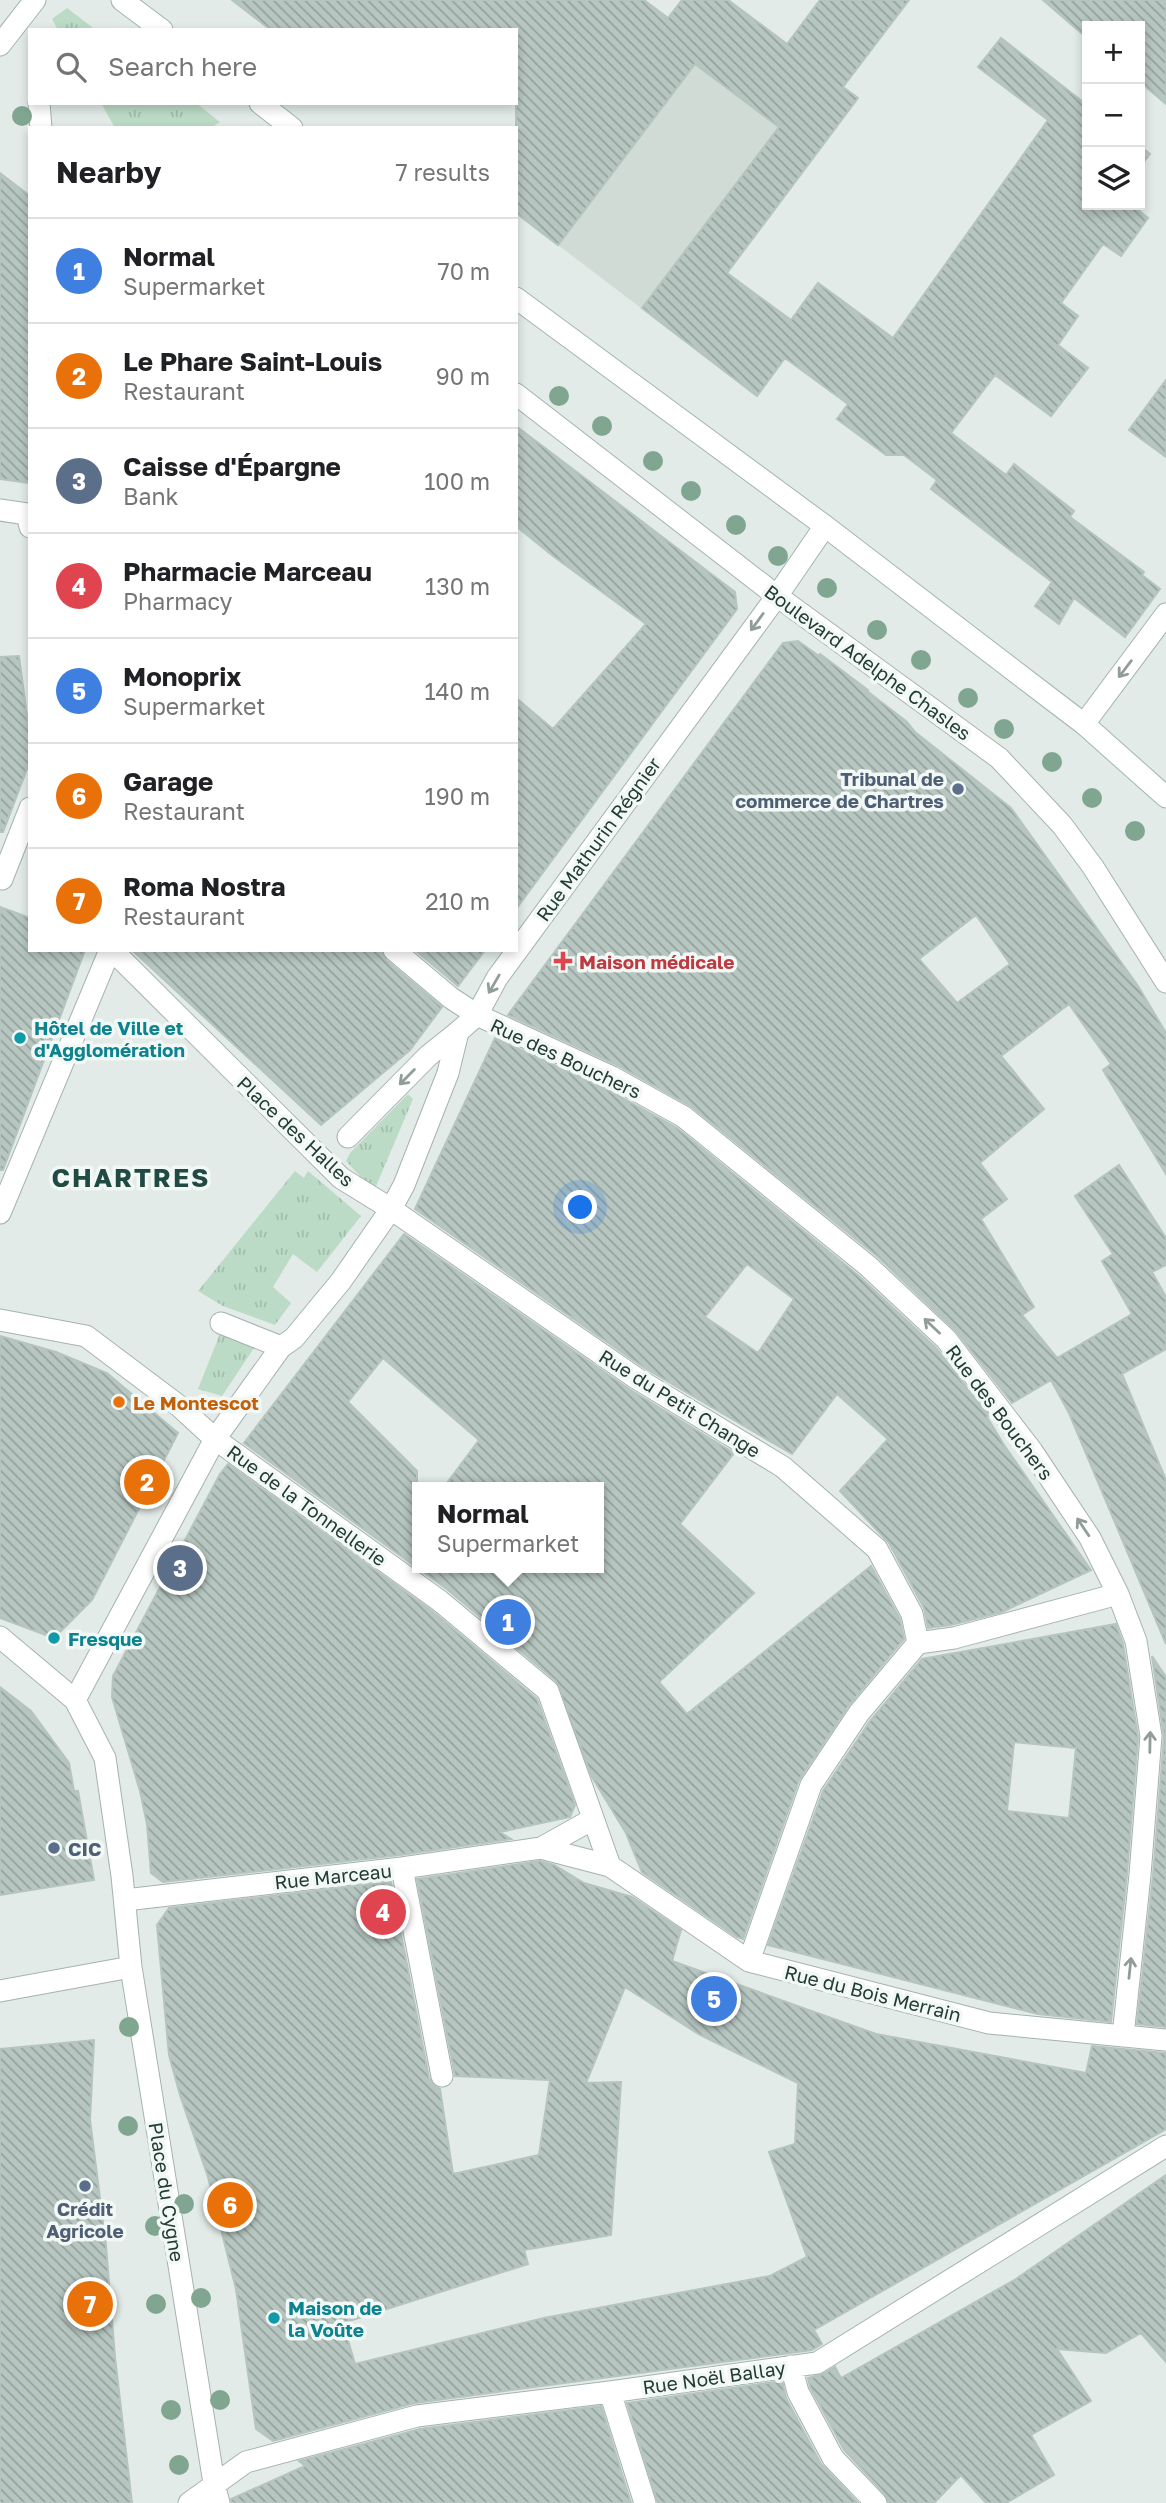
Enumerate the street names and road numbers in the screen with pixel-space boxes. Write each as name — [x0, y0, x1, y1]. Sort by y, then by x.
street label: Boulevard Adelphe Chasles — [760, 579, 976, 745]
street label: Rue Mathurin Régnier — [531, 752, 666, 925]
street label: Rue des Bouchers — [487, 1013, 645, 1103]
street label: Place des Halles — [233, 1071, 359, 1191]
street label: Rue des Bouchers — [942, 1340, 1058, 1484]
street label: Rue du Petit Change — [595, 1344, 765, 1462]
street label: Rue de la Tonnellerie — [223, 1440, 391, 1570]
street label: Rue Marceau — [273, 1858, 393, 1894]
street label: Rue du Bois Merrain — [782, 1960, 964, 2026]
street label: Place du Cygne — [145, 2121, 189, 2263]
street label: Rue Noël Ballay — [641, 2356, 787, 2398]

